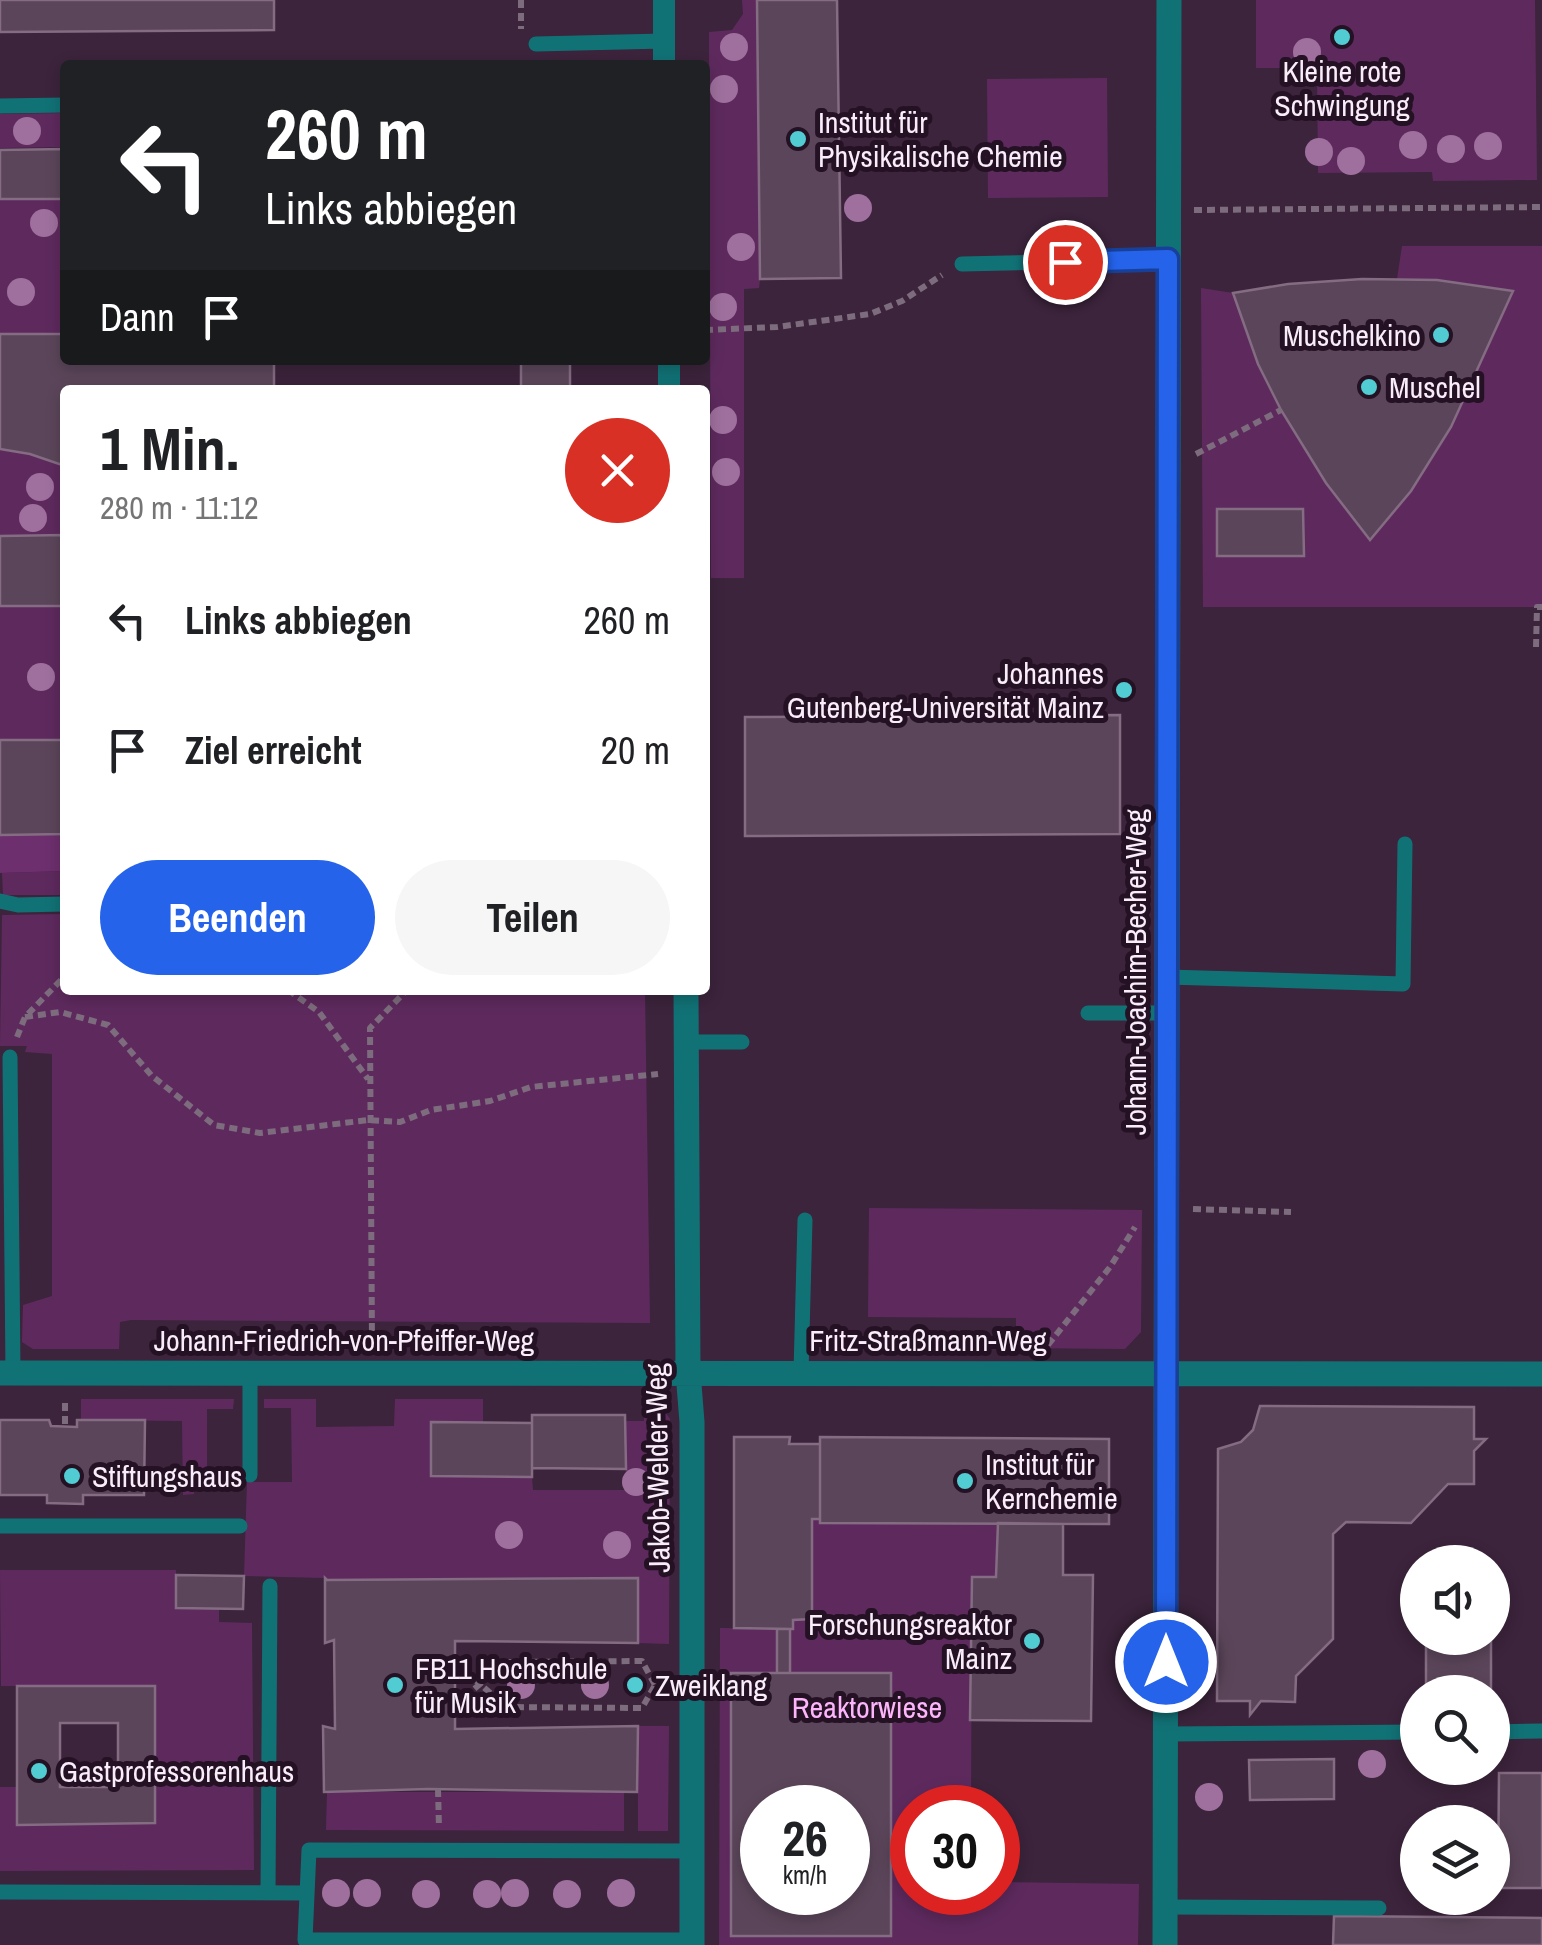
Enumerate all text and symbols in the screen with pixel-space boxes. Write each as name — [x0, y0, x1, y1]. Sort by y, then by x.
marker: Kleine rote Schwingung — [1331, 26, 1353, 48]
place label: Kleine rote Schwingung — [1274, 51, 1410, 125]
text: 260 m — [265, 87, 428, 181]
icon: left — [100, 100, 230, 230]
place label: Institut für Physikalische Chemie — [818, 102, 1063, 176]
marker: Institut für Physikalische Chemie — [787, 128, 809, 150]
text: Links abbiegen — [265, 177, 517, 238]
pin — [1023, 220, 1108, 305]
icon: arrive — [1038, 235, 1093, 290]
icon: arrive — [194, 290, 249, 345]
text: Dann — [100, 292, 174, 343]
place label: Muschelkino — [1283, 315, 1421, 355]
marker: Muschelkino — [1430, 324, 1452, 346]
place label: Muschel — [1389, 367, 1481, 407]
marker: Muschel — [1358, 376, 1380, 398]
text: 1 Min. — [100, 408, 239, 489]
button: close — [565, 418, 670, 523]
text: 280 m · 11:12 — [100, 486, 259, 529]
icon: left — [100, 593, 155, 648]
text: Links abbiegen — [185, 595, 412, 646]
text: 260 m — [583, 595, 670, 646]
place label: Johannes Gutenberg-Universität Mainz — [787, 653, 1104, 727]
marker: Johannes Gutenberg-Universität Mainz — [1113, 679, 1135, 701]
icon: arrive — [100, 723, 155, 778]
text: Ziel erreicht — [185, 725, 362, 776]
text: 20 m — [601, 725, 670, 776]
street label: Johann-Joachim-Becher-Weg — [1115, 809, 1155, 1135]
button: Beenden — [100, 860, 375, 975]
button: Teilen — [395, 860, 670, 975]
street label: Johann-Friedrich-von-Pfeiffer-Weg — [154, 1320, 535, 1360]
street label: Fritz-Straßmann-Weg — [809, 1320, 1047, 1360]
street label: Jakob-Welder-Weg — [635, 1363, 679, 1573]
place label: Institut für Kernchemie — [985, 1444, 1118, 1518]
place label: Stiftungshaus — [92, 1456, 242, 1496]
marker: Stiftungshaus — [61, 1465, 83, 1487]
marker: Institut für Kernchemie — [954, 1470, 976, 1492]
map controls — [1400, 1545, 1510, 1915]
button: sound — [1400, 1545, 1510, 1655]
place label: Forschungsreaktor Mainz — [808, 1604, 1013, 1678]
position arrow — [1114, 1610, 1218, 1714]
marker: Forschungsreaktor Mainz — [1021, 1630, 1043, 1652]
place label: FB11 Hochschule für Musik — [415, 1648, 607, 1722]
place label: Zweiklang — [655, 1665, 767, 1705]
marker: FB11 Hochschule für Musik — [384, 1674, 406, 1696]
marker: Zweiklang — [624, 1674, 646, 1696]
button: search — [1400, 1675, 1510, 1785]
park label: Reaktorwiese — [792, 1687, 942, 1727]
place label: Gastprofessorenhaus — [59, 1751, 294, 1791]
marker: Gastprofessorenhaus — [28, 1760, 50, 1782]
speed limit sign: 30 — [890, 1785, 1020, 1915]
text: 26 — [782, 1804, 828, 1872]
button: layers — [1400, 1805, 1510, 1915]
text: km/h — [783, 1858, 827, 1892]

